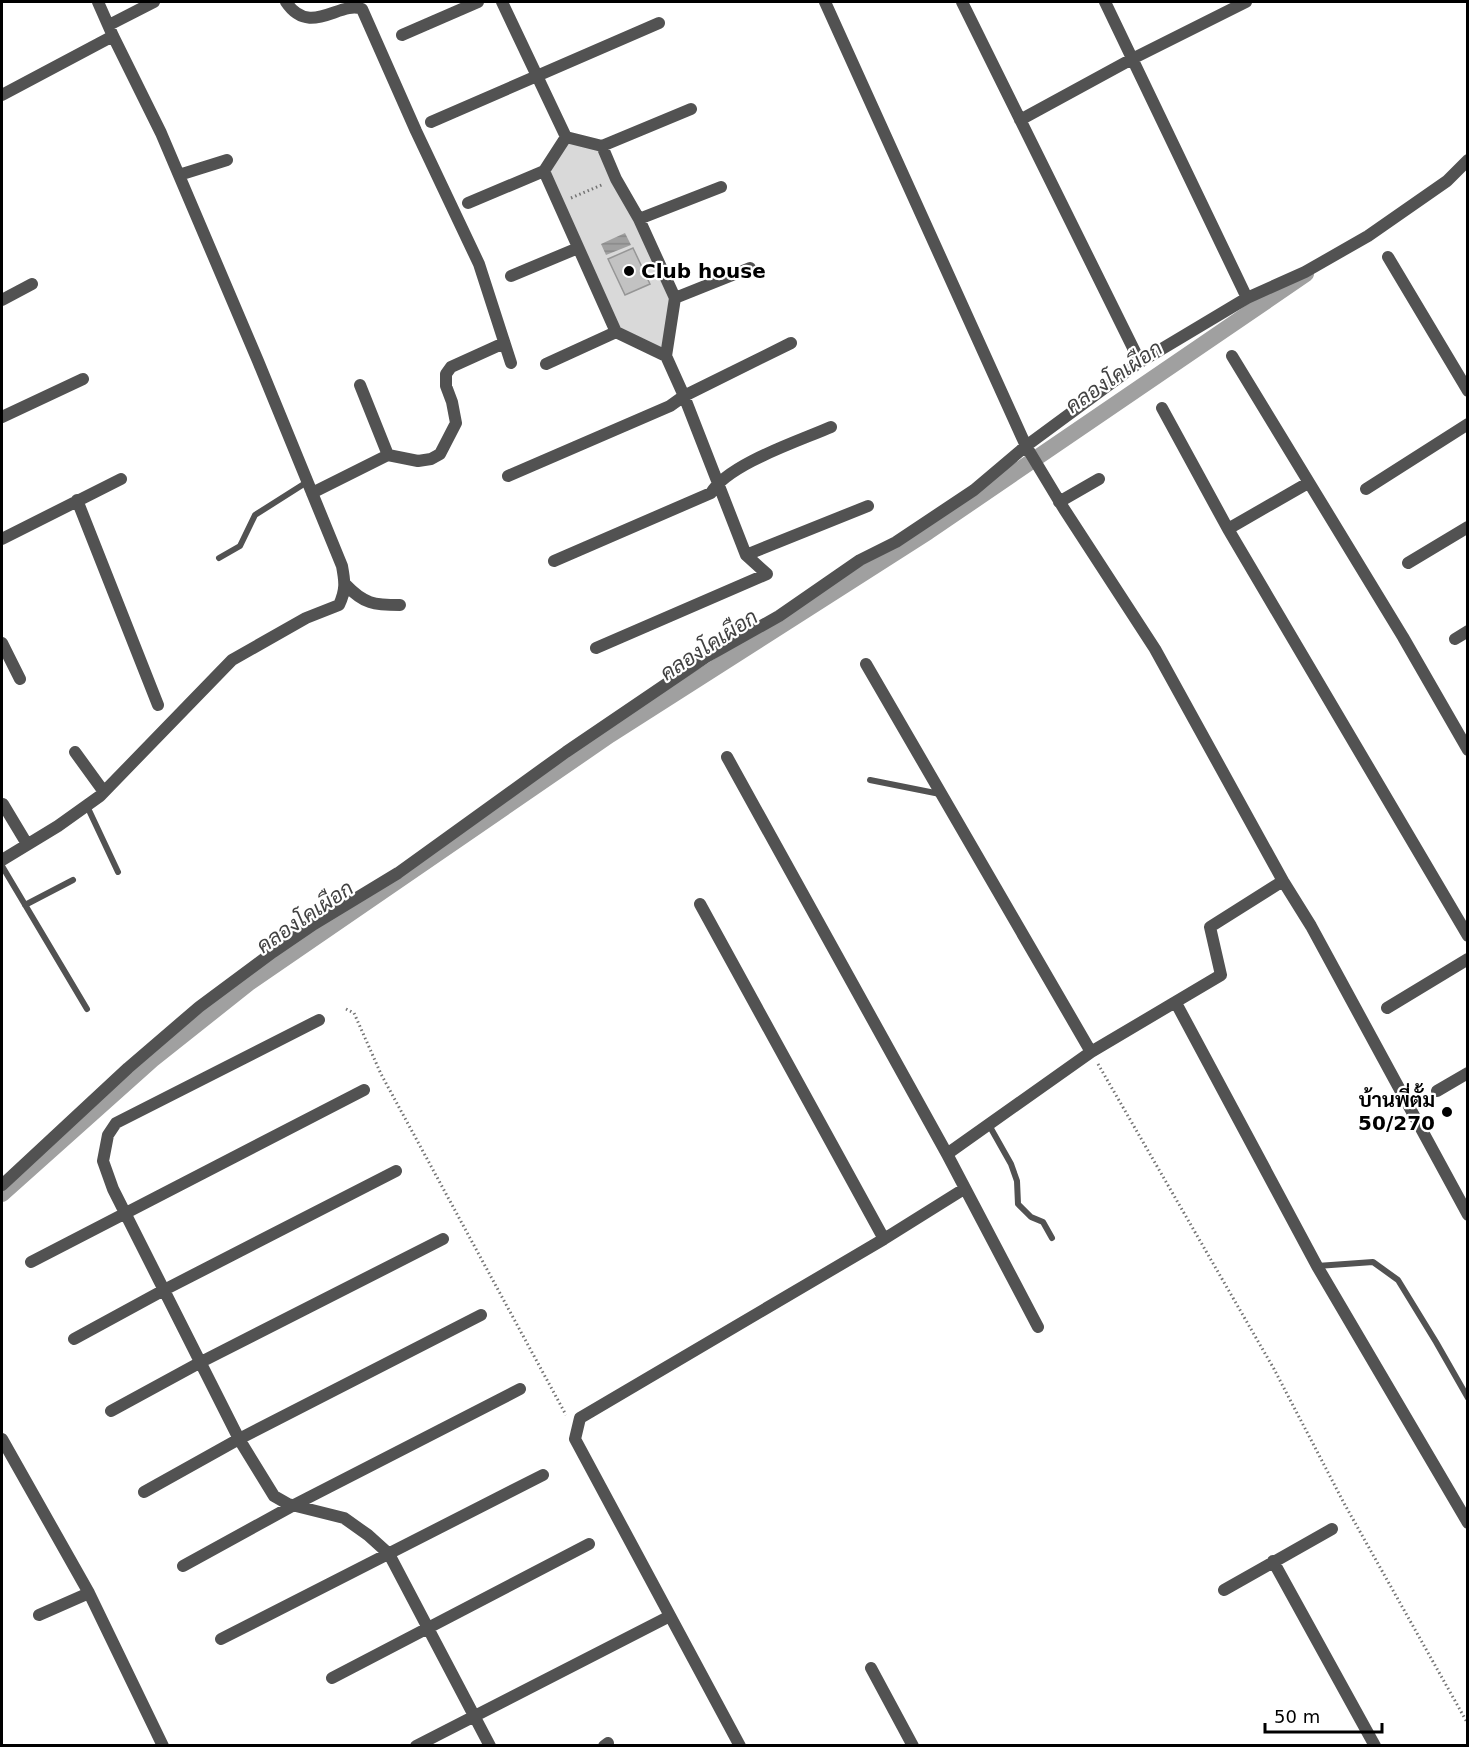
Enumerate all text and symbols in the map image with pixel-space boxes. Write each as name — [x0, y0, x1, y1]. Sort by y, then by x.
place label: Club house — [641, 259, 766, 283]
marker: Club house — [622, 264, 636, 278]
water label: คลองโคเผือก — [1061, 335, 1167, 418]
water label: คลองโคเผือก — [655, 604, 762, 685]
water label: คลองโคเผือก — [252, 875, 358, 958]
place label: บ้านพี่ตั้ม 50/270 — [1358, 1083, 1435, 1135]
marker: บ้านพี่ตั้ม 50/270 — [1440, 1105, 1454, 1119]
scale bar — [1265, 1696, 1382, 1734]
text: 50 m — [1274, 1706, 1320, 1727]

